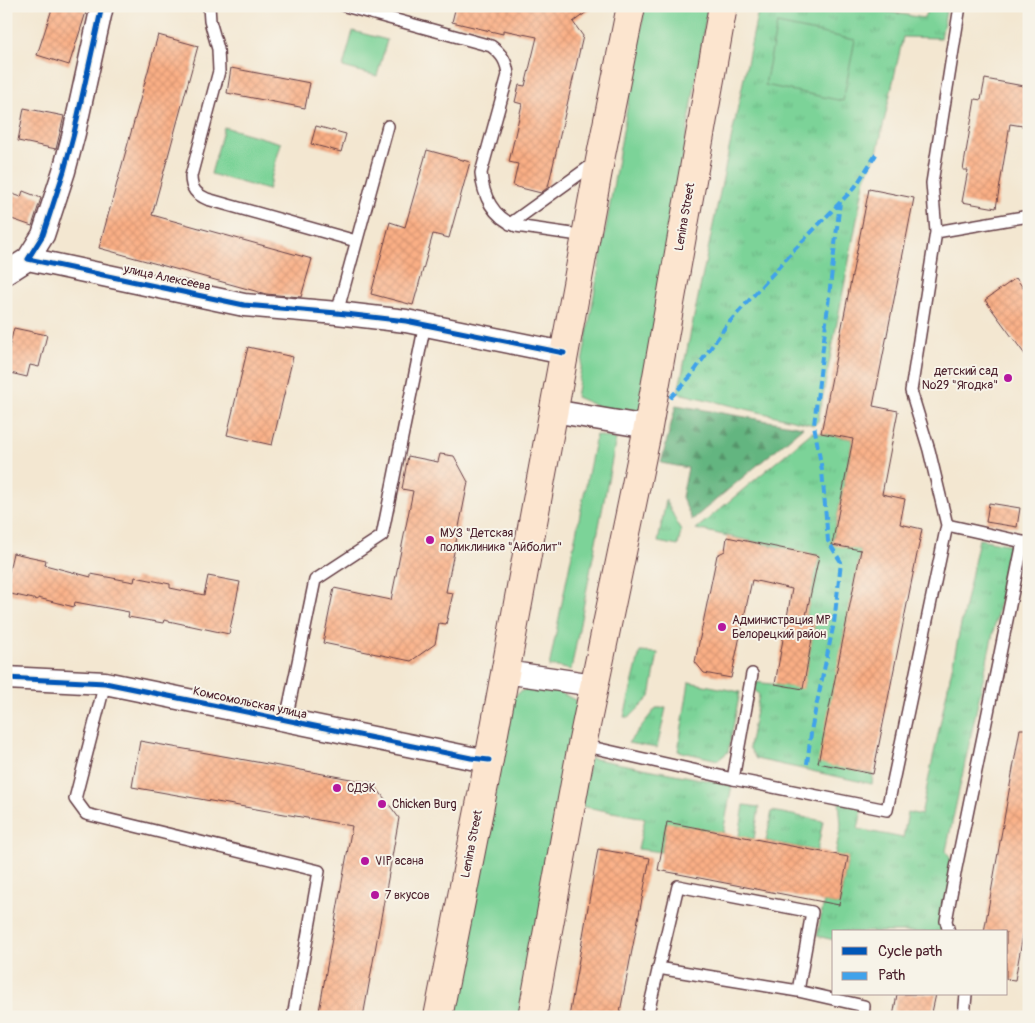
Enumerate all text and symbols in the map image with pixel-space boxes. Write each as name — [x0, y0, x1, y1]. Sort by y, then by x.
street label: Lenina Street — [672, 182, 698, 252]
street label: улица Алексеева — [121, 261, 212, 295]
place label: детский сад №29 "Ягодка" — [922, 364, 999, 393]
marker: детский сад №29 "Ягодка" — [1002, 372, 1014, 384]
place label: МУЗ "Детская поликлиника "Айболит" — [440, 526, 562, 555]
marker: МУЗ "Детская поликлиника "Айболит" — [424, 534, 436, 546]
place label: Администрация МР Белорецкий район — [732, 613, 830, 642]
marker: Администрация МР Белорецкий район — [716, 621, 728, 633]
street label: Комсомольская улица — [192, 684, 309, 722]
place label: СДЭК — [347, 781, 376, 796]
marker: СДЭК — [331, 782, 343, 794]
place label: Chicken Burg — [392, 797, 457, 812]
marker: Chicken Burg — [376, 798, 388, 810]
street label: Lenina Street — [458, 809, 486, 879]
place label: VIP асана — [375, 854, 424, 869]
marker: VIP асана — [359, 855, 371, 867]
place label: 7 вкусов — [385, 888, 430, 903]
marker: 7 вкусов — [369, 889, 381, 901]
legend — [832, 930, 1008, 996]
text: Cycle path — [878, 942, 942, 961]
text: Path — [878, 966, 905, 985]

